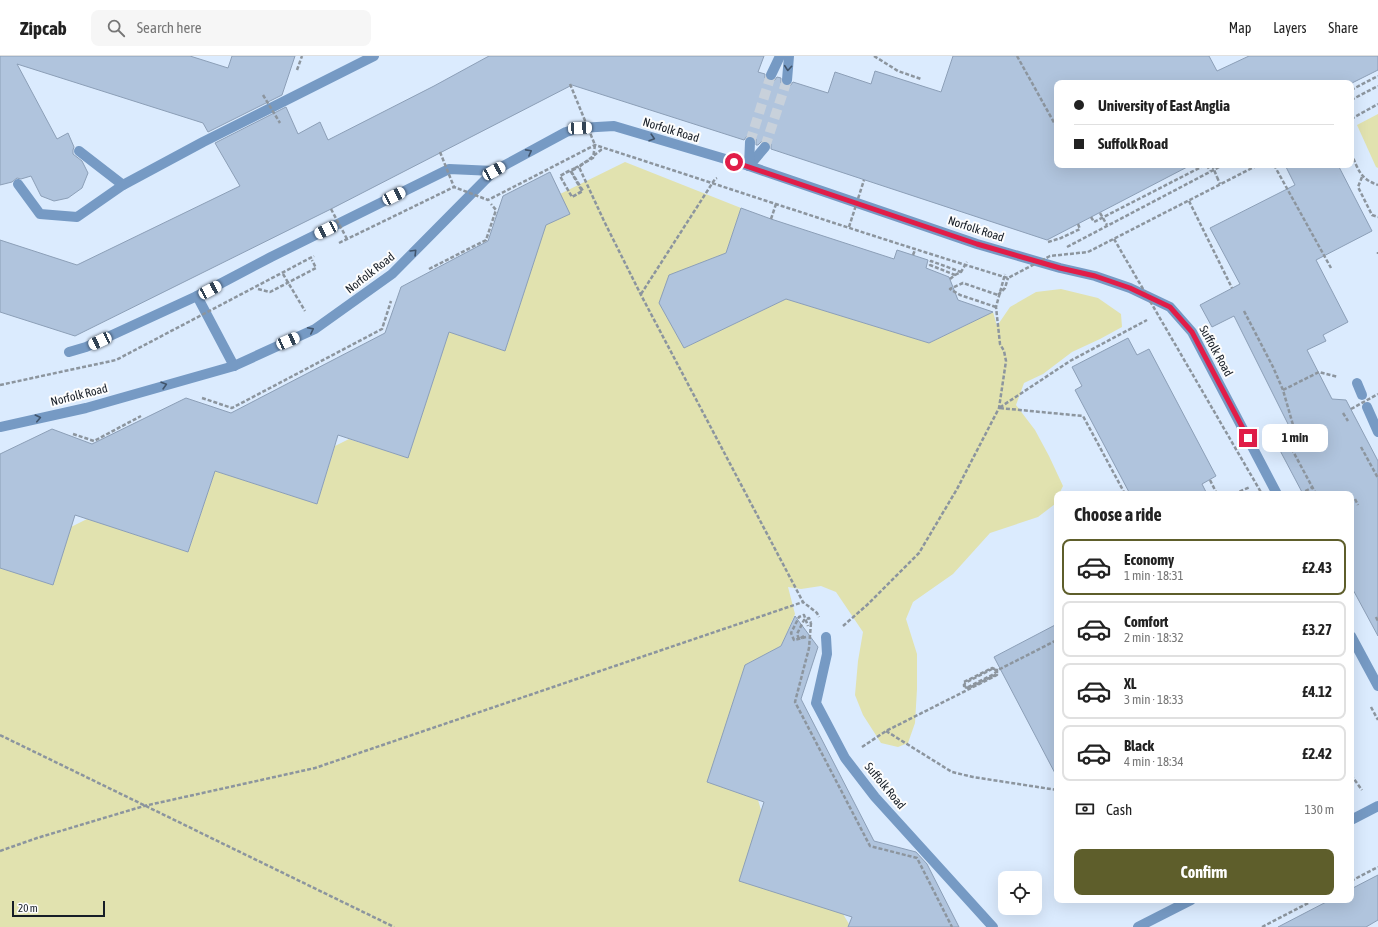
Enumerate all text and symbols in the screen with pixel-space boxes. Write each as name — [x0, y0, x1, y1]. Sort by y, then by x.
search box — [91, 10, 371, 46]
text: Zipcab — [20, 17, 67, 39]
icon: search — [105, 17, 127, 39]
text: Search here — [137, 19, 202, 36]
text: Map — [1229, 20, 1251, 36]
text: Layers — [1273, 20, 1306, 36]
text: Share — [1328, 20, 1358, 36]
one-way arrow — [783, 65, 792, 71]
text: University of East Anglia — [1098, 97, 1230, 114]
street label: Norfolk Road — [641, 115, 701, 145]
car — [568, 121, 592, 135]
one-way arrow — [648, 133, 655, 142]
text: Suffolk Road — [1098, 135, 1168, 152]
one-way arrow — [525, 149, 532, 157]
route start — [725, 153, 743, 171]
car — [481, 160, 507, 182]
car — [381, 185, 407, 207]
street label: Norfolk Road — [946, 213, 1006, 245]
car — [313, 219, 339, 241]
one-way arrow — [409, 249, 417, 257]
street label: Norfolk Road — [343, 250, 397, 296]
car — [197, 279, 223, 301]
street label: Suffolk Road — [1196, 323, 1236, 379]
one-way arrow — [307, 327, 315, 335]
car — [87, 330, 113, 352]
car — [275, 331, 301, 351]
street label: Norfolk Road — [49, 381, 109, 409]
one-way arrow — [161, 382, 167, 390]
one-way arrow — [35, 415, 41, 423]
callout: 1 min — [1262, 424, 1328, 452]
route end — [1239, 429, 1257, 447]
text: 1 min — [1282, 430, 1308, 445]
text: Choose a ride — [1074, 504, 1162, 525]
icon: car — [1076, 549, 1112, 585]
text: Economy — [1124, 551, 1174, 568]
text: £2.43 — [1302, 559, 1332, 576]
text: 1 min · 18:31 — [1124, 568, 1184, 583]
icon: car — [1076, 611, 1112, 647]
text: Comfort — [1124, 613, 1168, 630]
text: £3.27 — [1302, 621, 1332, 638]
text: 2 min · 18:32 — [1124, 630, 1184, 645]
icon: car — [1076, 673, 1112, 709]
text: XL — [1124, 675, 1137, 692]
text: £4.12 — [1302, 683, 1332, 700]
text: 3 min · 18:33 — [1124, 692, 1184, 707]
icon: car — [1076, 735, 1112, 771]
text: Black — [1124, 737, 1154, 754]
text: £2.42 — [1302, 745, 1332, 762]
text: 4 min · 18:34 — [1124, 754, 1184, 769]
street label: Suffolk Road — [862, 760, 908, 812]
icon: cash — [1074, 798, 1096, 820]
text: Cash — [1106, 801, 1132, 818]
text: 130 m — [1305, 802, 1334, 817]
button: Confirm — [1074, 849, 1334, 895]
map controls — [998, 871, 1042, 915]
button: locate — [998, 871, 1042, 915]
scale bar — [12, 899, 105, 918]
text: 20 m — [18, 902, 38, 914]

